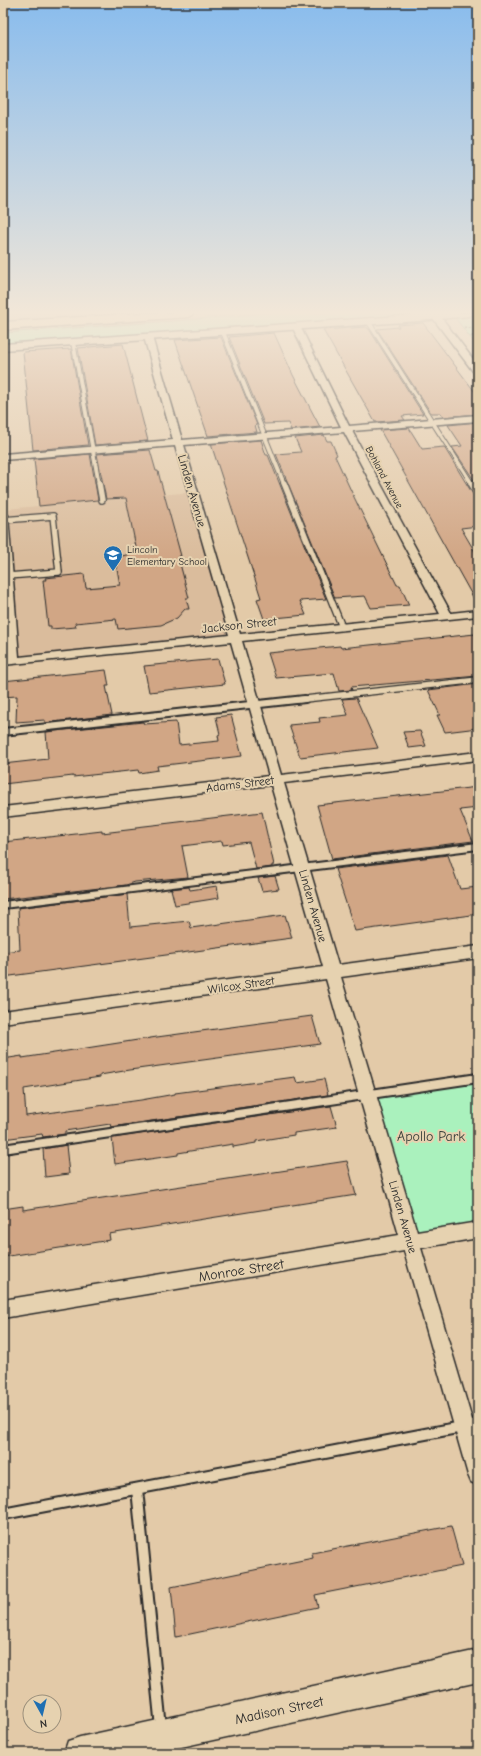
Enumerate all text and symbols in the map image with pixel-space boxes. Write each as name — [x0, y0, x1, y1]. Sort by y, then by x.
street label: Bohland Avenue — [363, 444, 406, 511]
street label: Linden Avenue — [175, 453, 209, 529]
school or university icon: Lincoln Elementary School — [102, 544, 124, 572]
place label: Lincoln Elementary School — [127, 544, 207, 568]
street label: Jackson Street — [201, 614, 278, 636]
street label: Adams Street — [205, 773, 275, 795]
street label: Linden Avenue — [296, 868, 330, 944]
street label: Wilcox Street — [207, 973, 276, 997]
park label: Apollo Park — [397, 1128, 465, 1145]
street label: Linden Avenue — [386, 1179, 420, 1255]
street label: Monroe Street — [197, 1255, 286, 1286]
street label: Madison Street — [233, 1693, 326, 1728]
north arrow — [22, 1694, 62, 1734]
text: N — [39, 1716, 48, 1730]

